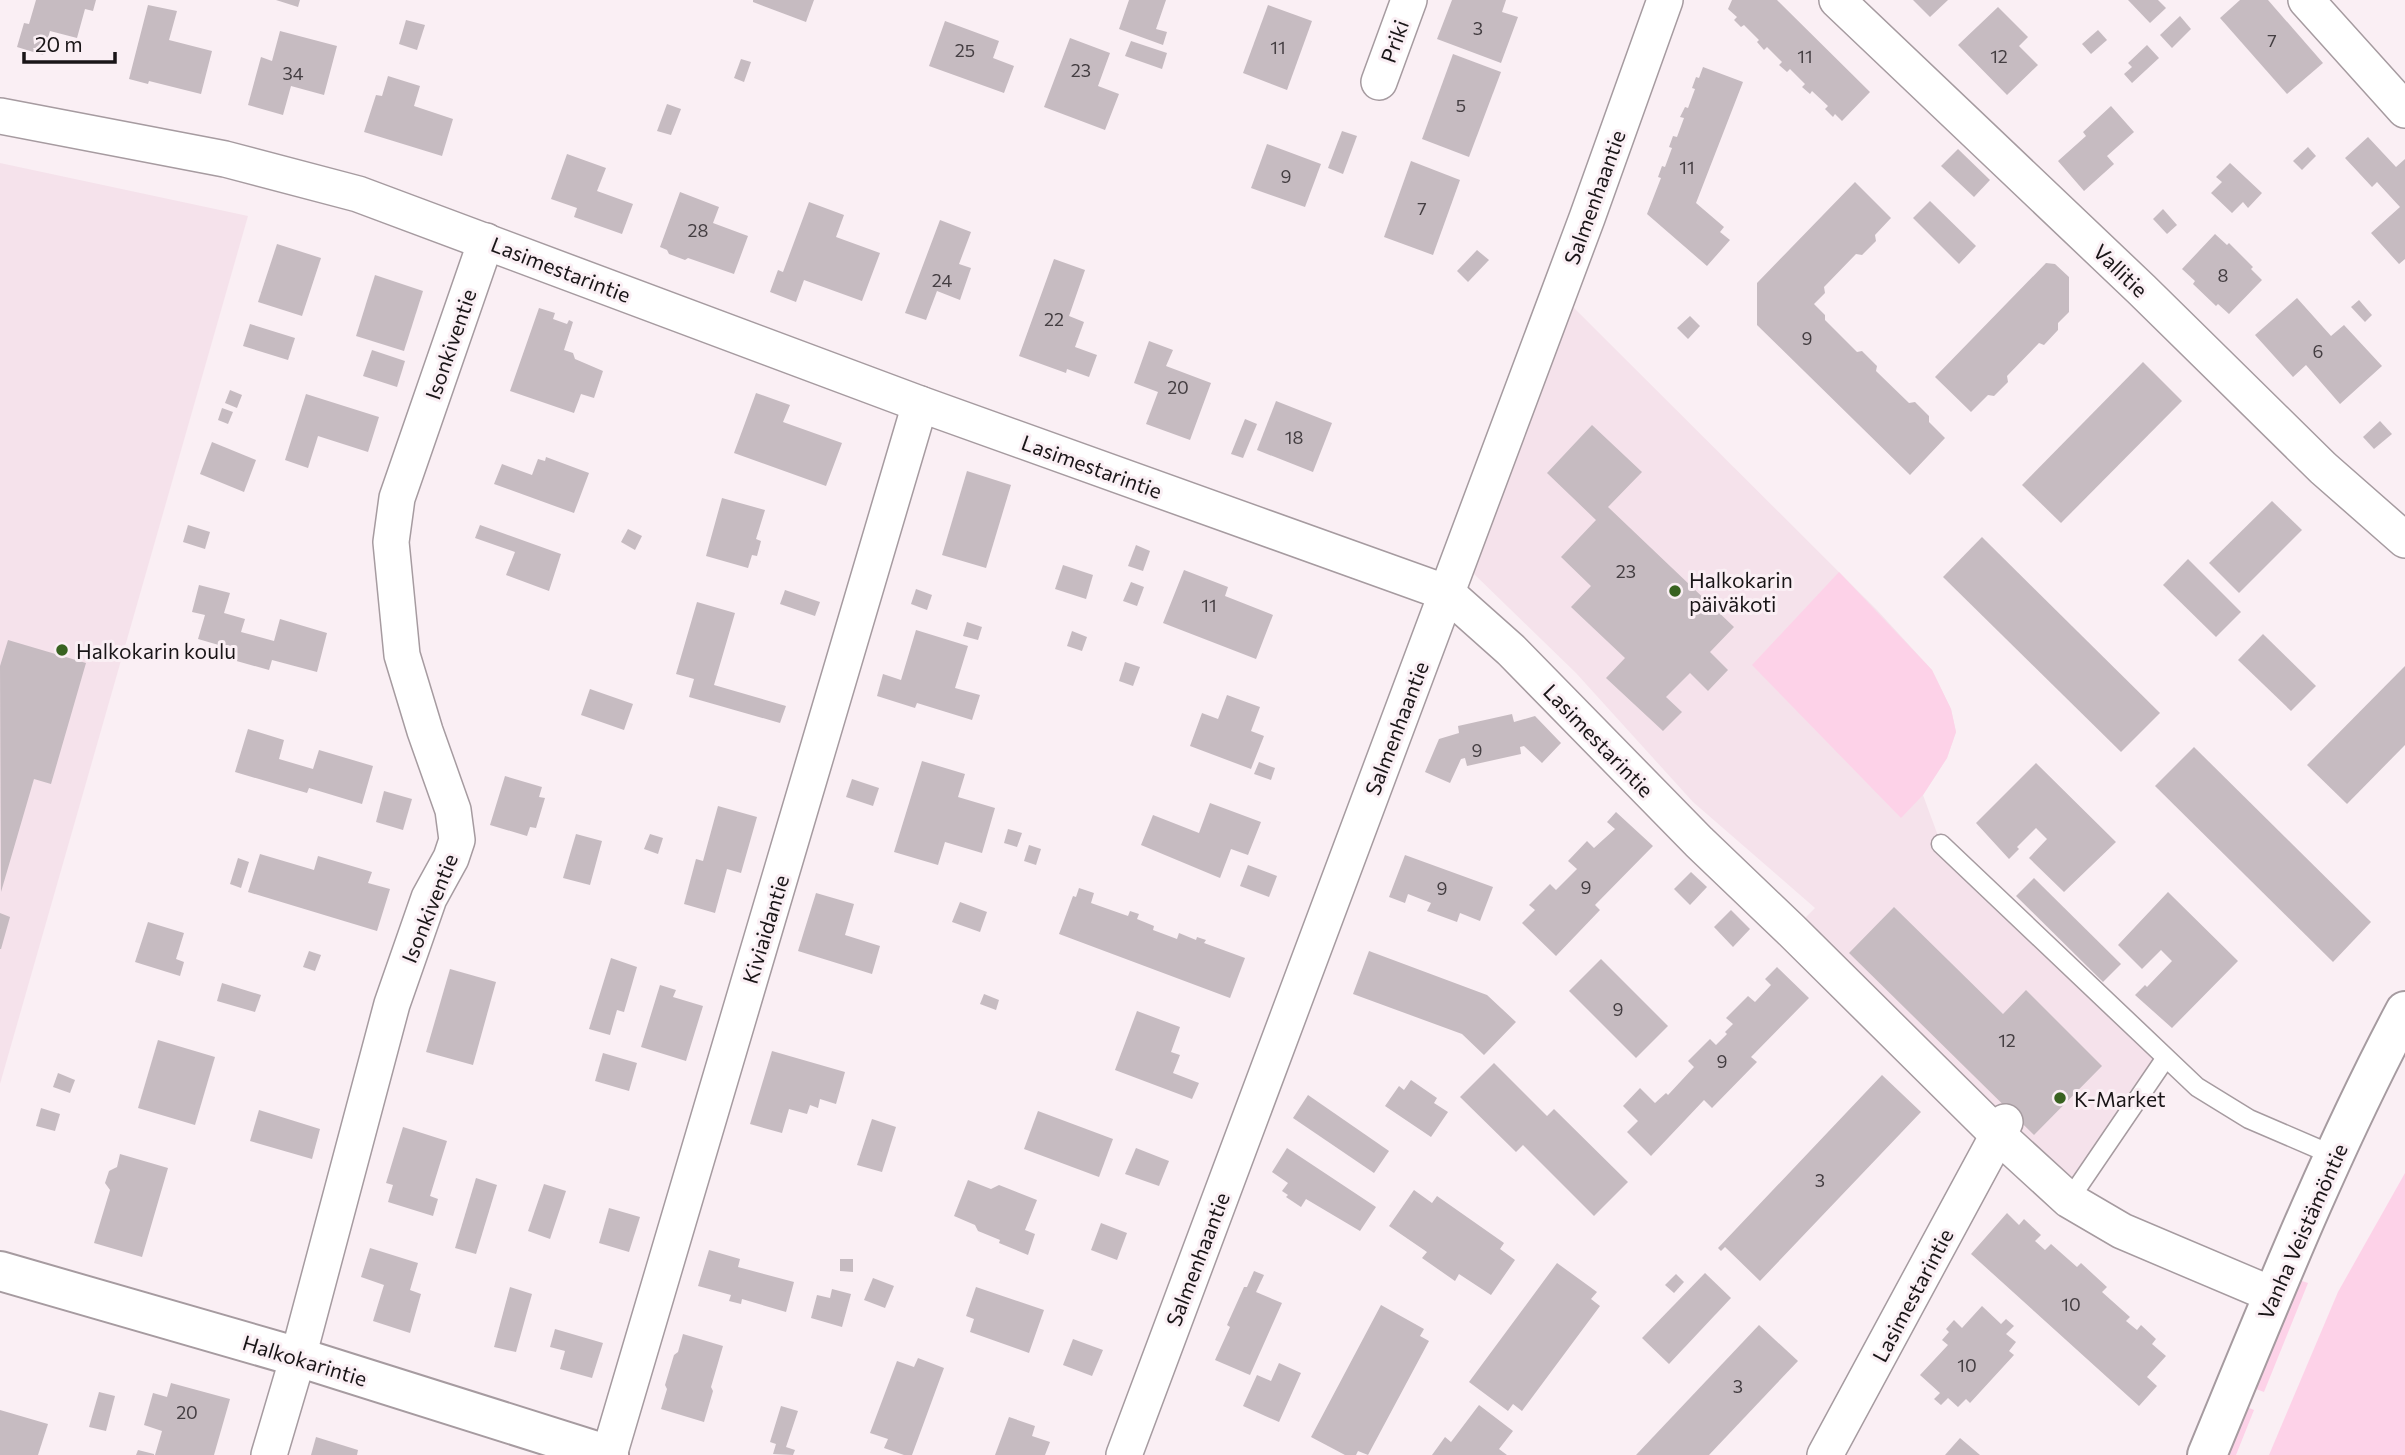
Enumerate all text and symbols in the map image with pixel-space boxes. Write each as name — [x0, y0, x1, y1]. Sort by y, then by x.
street label: Priki — [1375, 16, 1413, 66]
house number: 3 — [1473, 17, 1483, 39]
scale bar — [24, 21, 116, 65]
house number: 7 — [2267, 29, 2277, 51]
text: 20 m — [35, 31, 83, 56]
house number: 11 — [1270, 36, 1286, 58]
house number: 25 — [955, 39, 975, 61]
house number: 11 — [1797, 45, 1813, 67]
house number: 12 — [1990, 45, 2008, 67]
house number: 23 — [1071, 59, 1091, 81]
house number: 34 — [282, 62, 304, 84]
house number: 5 — [1456, 94, 1466, 116]
street label: Salmenhaantie — [1558, 126, 1630, 268]
house number: 11 — [1679, 156, 1695, 178]
house number: 9 — [1281, 165, 1291, 187]
house number: 7 — [1417, 197, 1427, 219]
house number: 28 — [688, 219, 709, 241]
street label: Lasimestarintie — [488, 231, 634, 307]
street label: Vallitie — [2089, 238, 2153, 302]
house number: 8 — [2218, 264, 2229, 286]
house number: 24 — [932, 269, 952, 291]
street label: Isonkiventie — [419, 285, 481, 403]
house number: 22 — [1044, 308, 1064, 330]
house number: 9 — [1802, 327, 1812, 349]
house number: 6 — [2313, 340, 2323, 362]
house number: 20 — [1167, 376, 1189, 398]
house number: 18 — [1285, 426, 1303, 448]
street label: Lasimestarintie — [1018, 429, 1166, 503]
house number: 23 — [1616, 560, 1636, 582]
place label: Halkokarin päiväkoti — [1689, 567, 1793, 616]
marker: Halkokarin päiväkoti — [1667, 583, 1683, 599]
house number: 11 — [1201, 594, 1217, 616]
place label: Halkokarin koulu — [76, 638, 236, 663]
marker: Halkokarin koulu — [54, 642, 70, 658]
street label: Salmenhaantie — [1359, 658, 1433, 798]
street label: Lasimestarintie — [1539, 678, 1659, 802]
house number: 9 — [1472, 739, 1482, 761]
street label: Isonkiventie — [396, 850, 462, 966]
street label: Kiviaidantie — [737, 872, 793, 986]
house number: 9 — [1581, 876, 1591, 898]
house number: 9 — [1437, 877, 1447, 899]
house number: 9 — [1613, 998, 1623, 1020]
house number: 12 — [1998, 1029, 2016, 1051]
house number: 9 — [1717, 1050, 1727, 1072]
place label: K-Market — [2074, 1086, 2166, 1111]
marker: K-Market — [2052, 1090, 2068, 1106]
street label: Vanha Veistämöntie — [2252, 1139, 2352, 1323]
house number: 3 — [1815, 1169, 1825, 1191]
street label: Salmenhaantie — [1160, 1189, 1234, 1329]
street label: Lasimestarintie — [1866, 1224, 1958, 1366]
house number: 10 — [2061, 1293, 2081, 1315]
street label: Halkokarintie — [240, 1329, 370, 1391]
house number: 10 — [1957, 1354, 1977, 1376]
house number: 3 — [1733, 1375, 1743, 1397]
house number: 20 — [176, 1401, 198, 1423]

